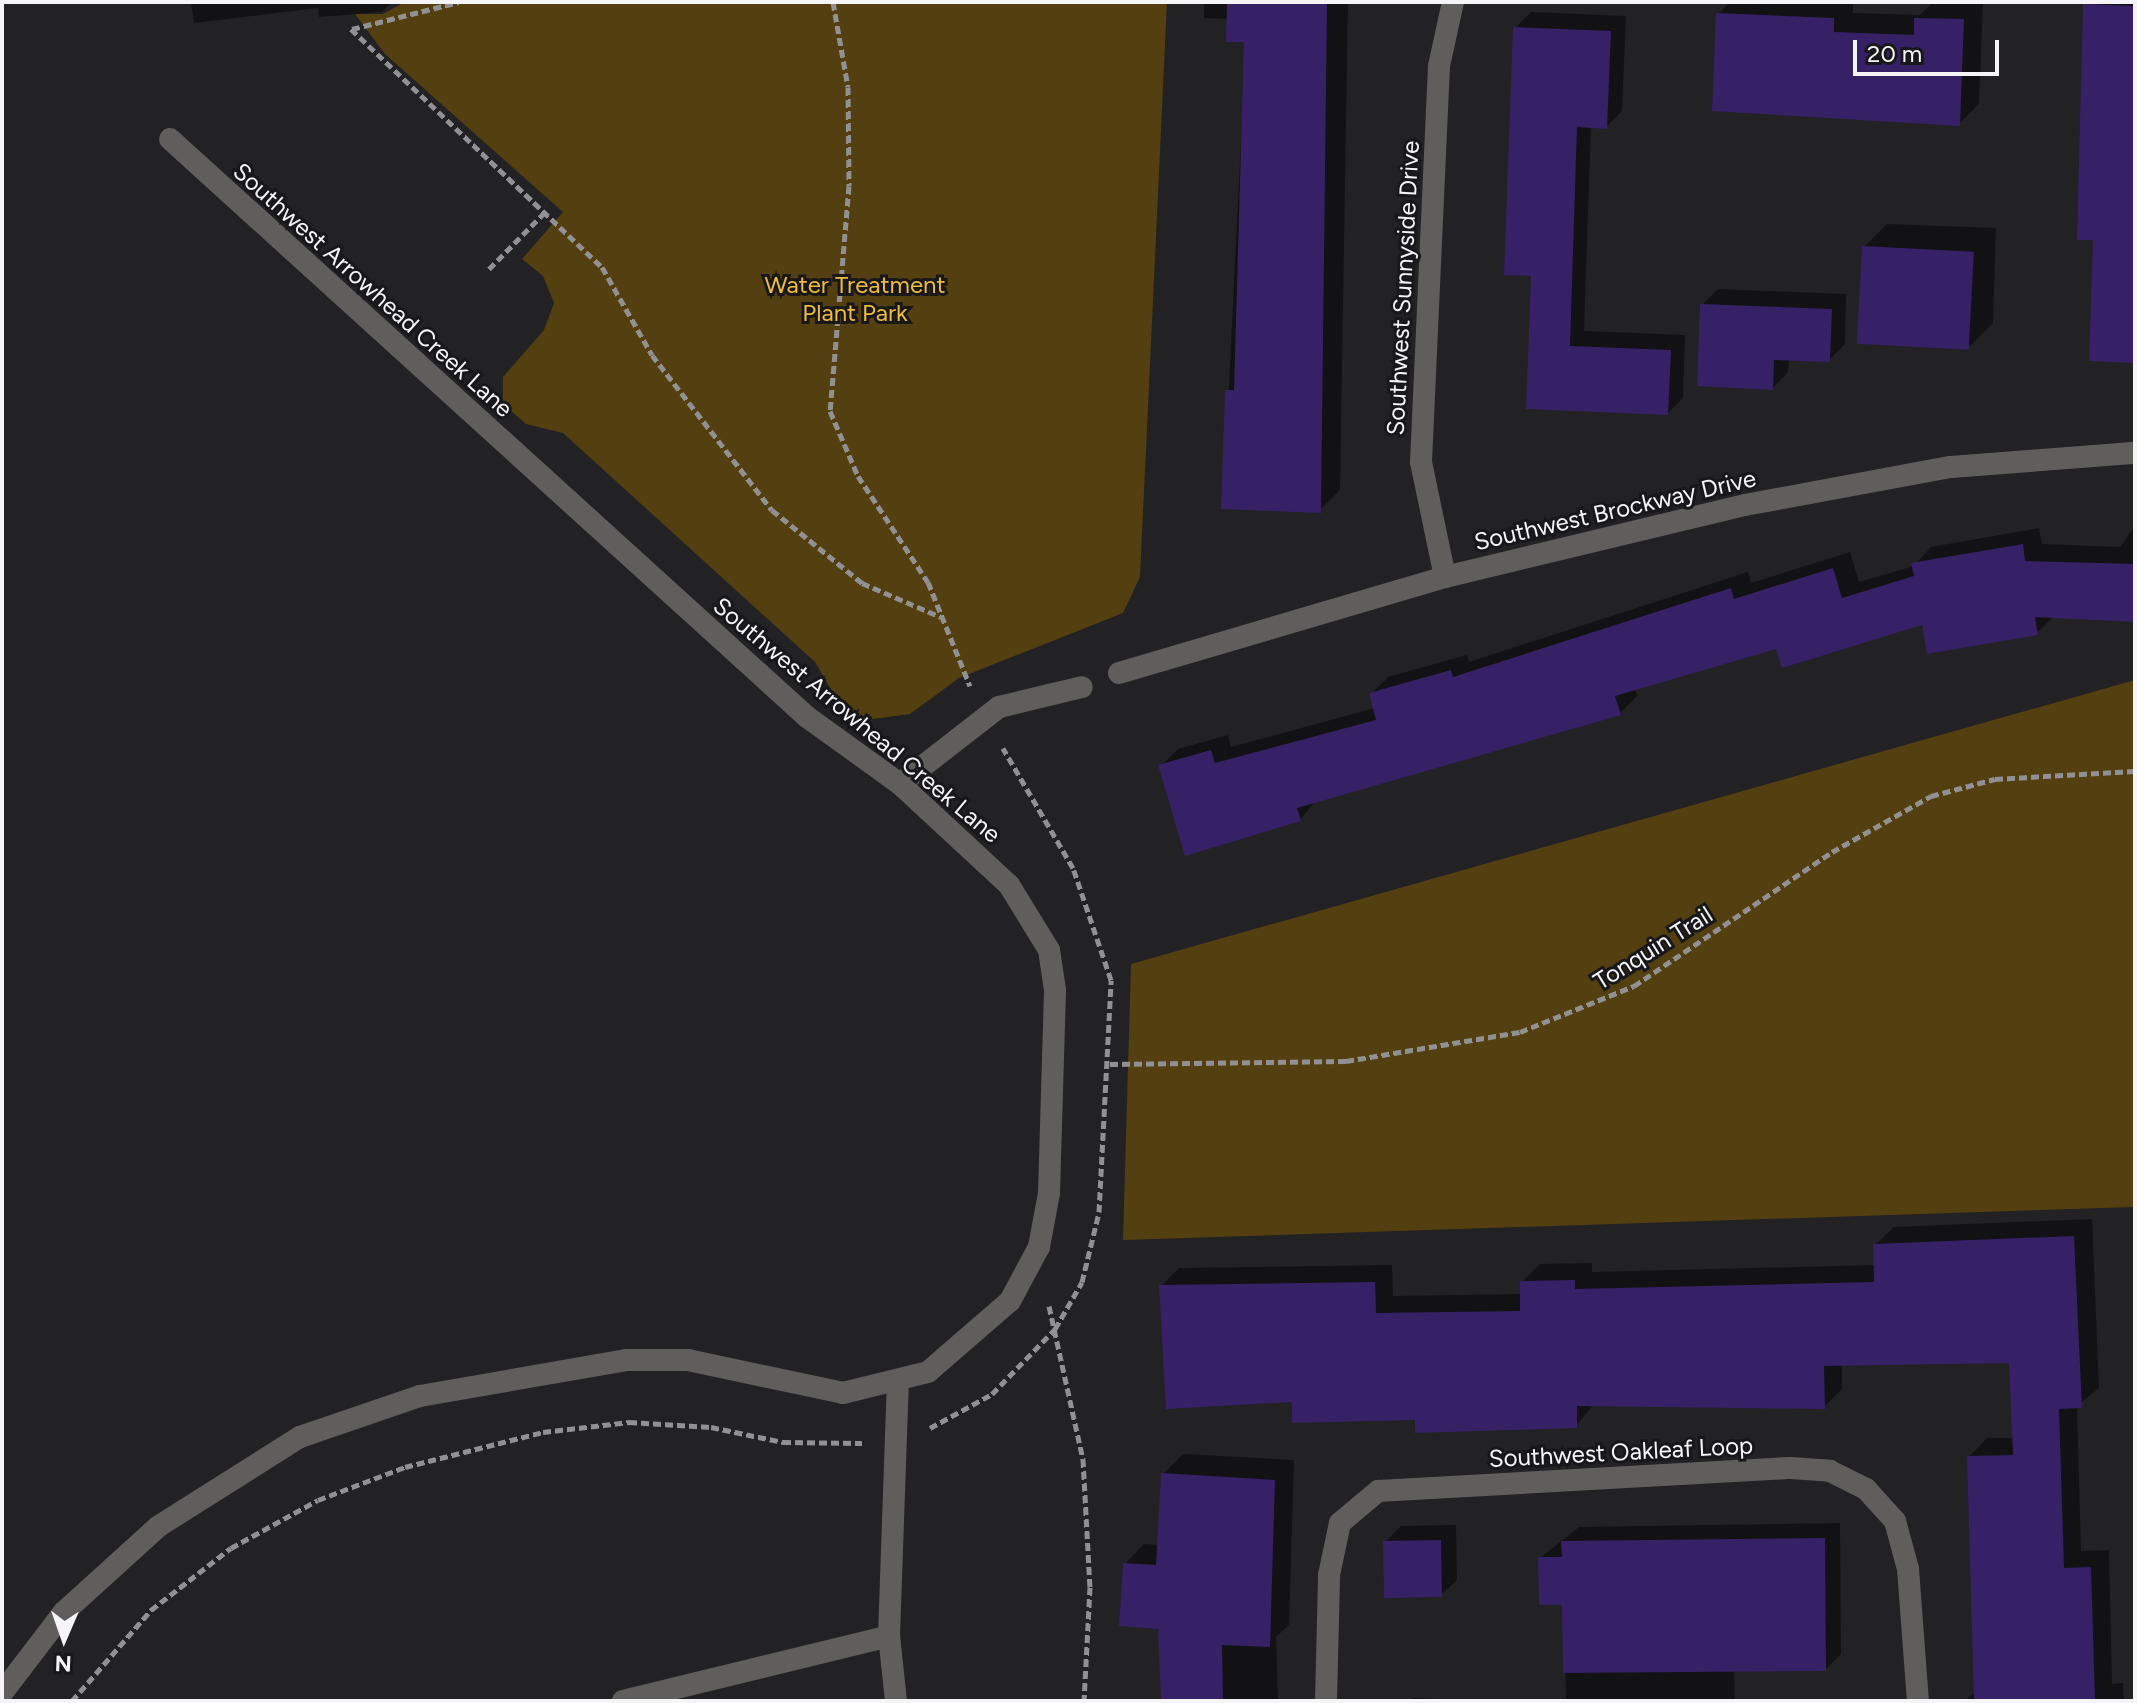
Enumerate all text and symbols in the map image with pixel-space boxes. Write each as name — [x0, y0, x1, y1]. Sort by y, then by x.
scale bar — [1857, 24, 2003, 74]
text: 20 m — [1867, 39, 1922, 68]
street label: Southwest Sunnyside Drive — [1381, 140, 1425, 436]
street label: Southwest Arrowhead Creek Lane — [227, 157, 519, 423]
park label: Water Treatment Plant Park — [764, 271, 946, 327]
street label: Southwest Brockway Drive — [1471, 464, 1759, 556]
street label: Southwest Arrowhead Creek Lane — [707, 591, 1007, 849]
street label: Tonquin Trail — [1588, 900, 1718, 996]
street label: Southwest Oakleaf Loop — [1488, 1431, 1754, 1473]
north arrow — [24, 1599, 104, 1679]
text: N — [54, 1650, 72, 1677]

